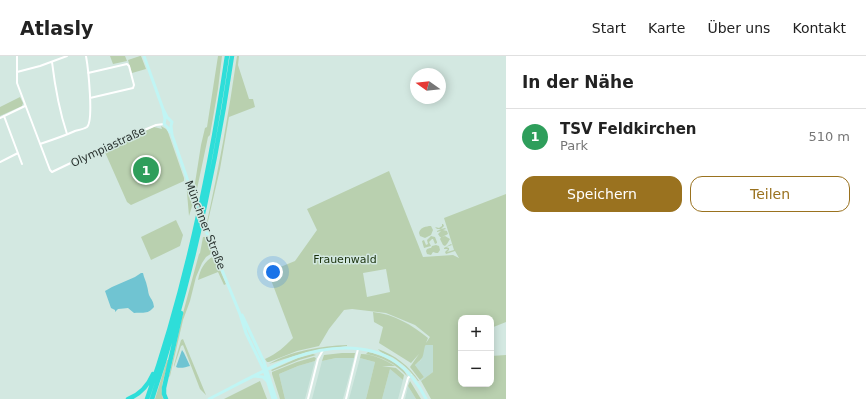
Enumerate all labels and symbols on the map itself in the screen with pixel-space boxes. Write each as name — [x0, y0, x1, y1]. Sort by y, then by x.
north arrow — [410, 68, 446, 104]
street label: Olympiastraße — [69, 124, 148, 170]
pin: 1 — [133, 155, 159, 185]
street label: Münchner Straße — [182, 179, 228, 272]
park label: Frauenwald — [313, 253, 377, 266]
your location — [263, 262, 283, 282]

